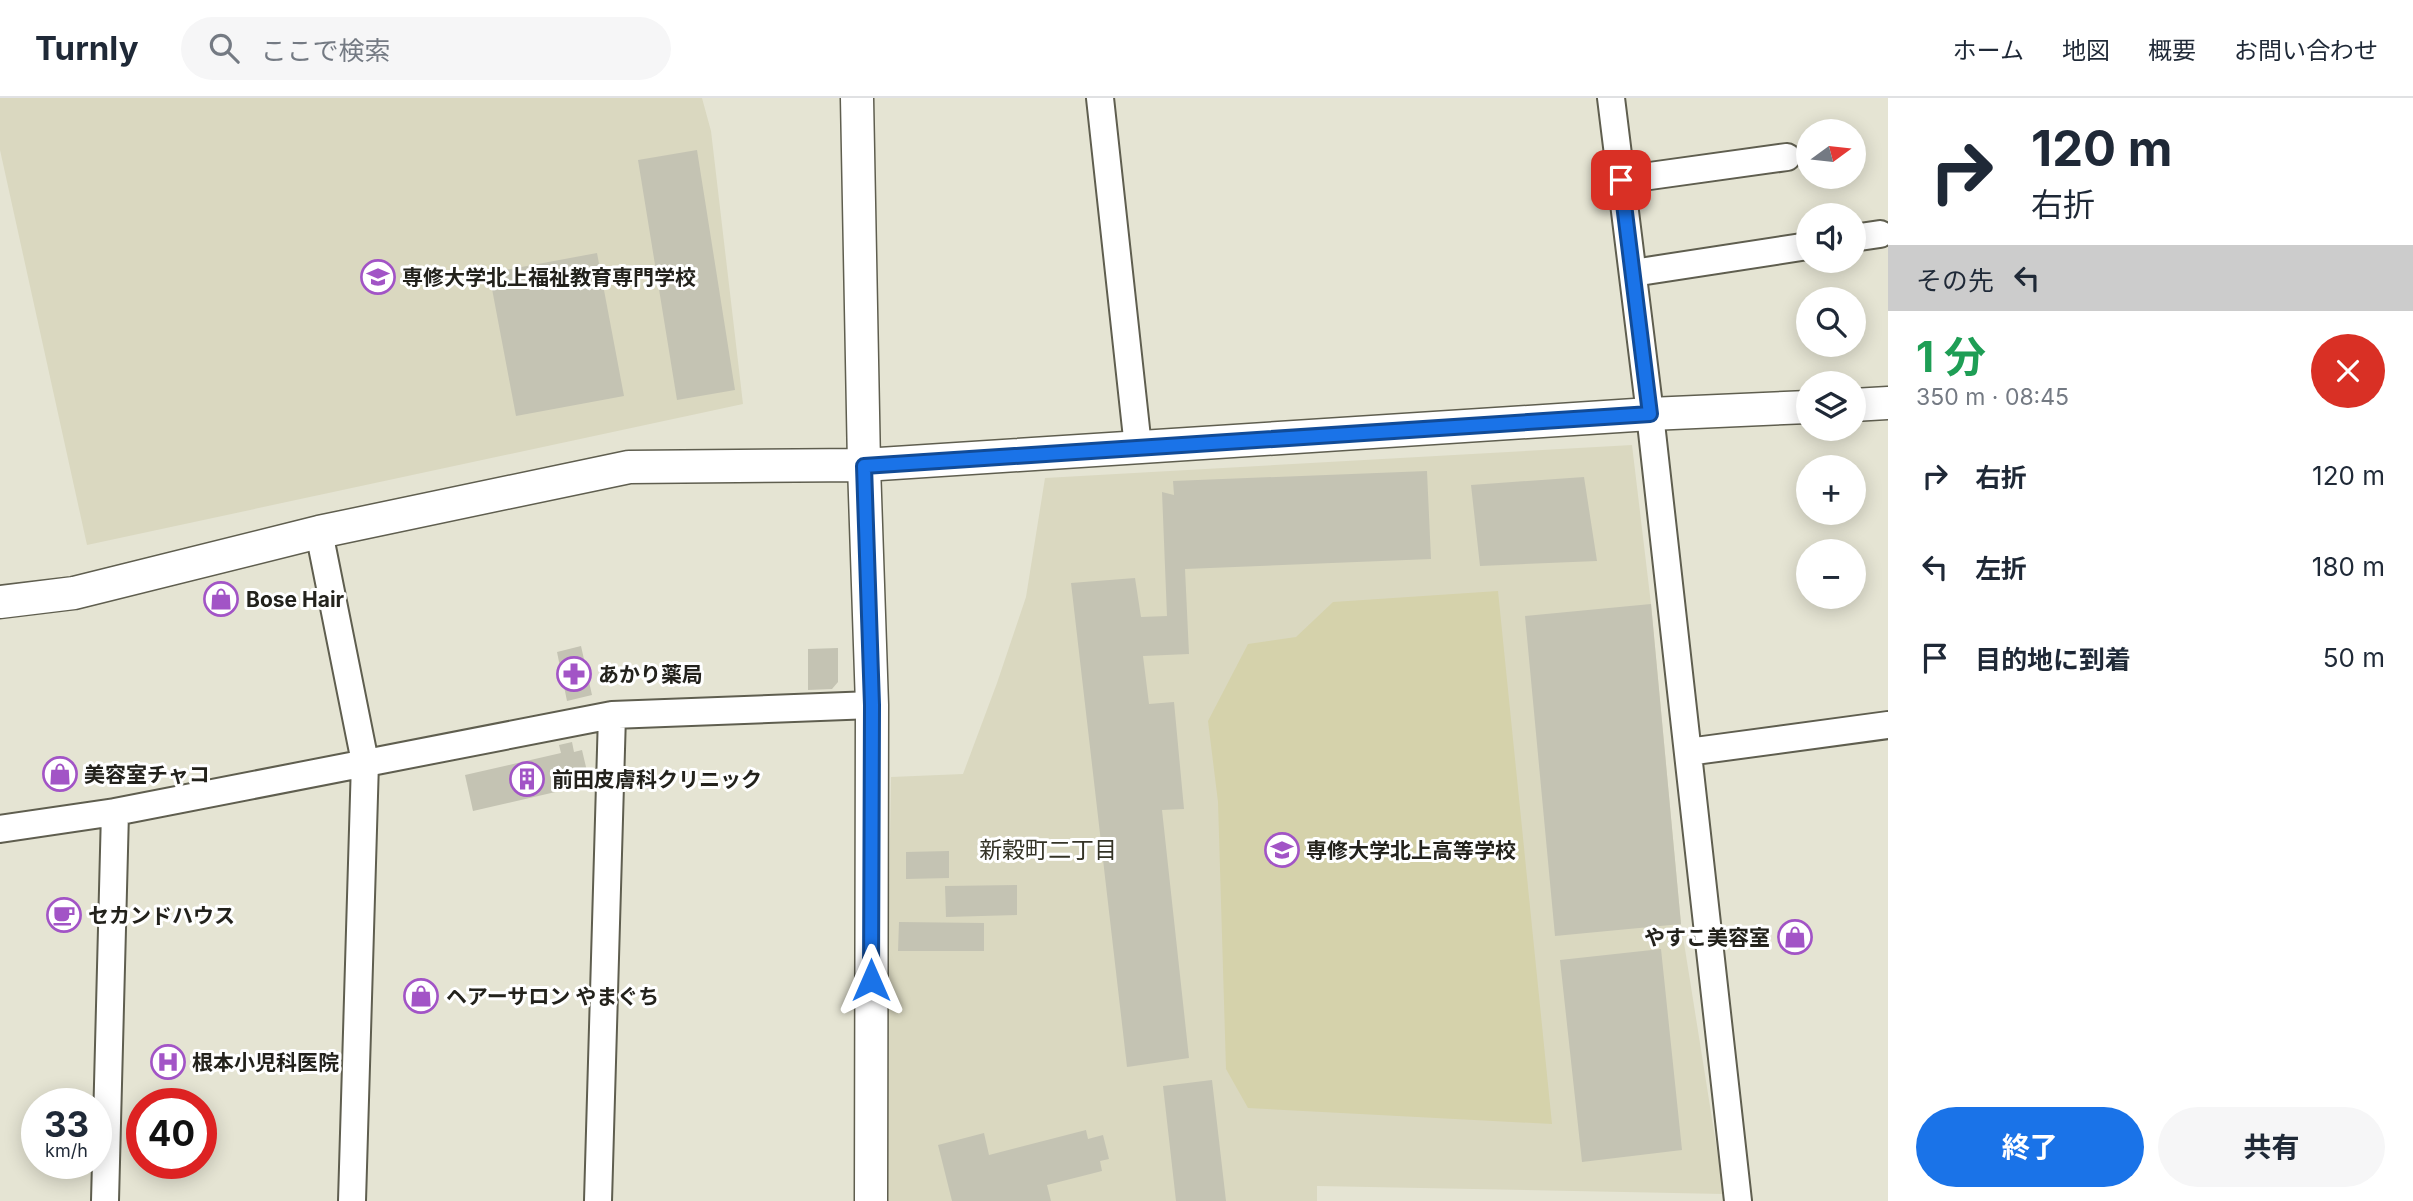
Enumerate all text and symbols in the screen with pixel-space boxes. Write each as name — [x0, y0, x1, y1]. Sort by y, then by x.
search box — [181, 17, 671, 80]
text: Turnly — [35, 28, 139, 68]
icon: search — [205, 29, 243, 67]
text: ここで検索 — [261, 35, 391, 66]
text: ホーム — [1953, 36, 2024, 65]
text: 地図 — [2062, 36, 2110, 65]
text: 概要 — [2148, 36, 2196, 65]
text: お問い合わせ — [2234, 36, 2378, 65]
north arrow — [1796, 119, 1866, 189]
map controls — [1796, 119, 1866, 609]
text: 120 m — [2031, 119, 2172, 178]
icon: right — [1916, 126, 2007, 217]
pin — [1591, 150, 1651, 210]
icon: arrive — [1602, 161, 1640, 199]
text: 右折 — [2031, 185, 2095, 224]
button: sound — [1796, 203, 1866, 273]
school or university icon: 専修大学北上福祉教育専門学校 — [359, 258, 397, 296]
icon: left — [2008, 259, 2046, 297]
place label: 専修大学北上福祉教育専門学校 — [402, 265, 696, 290]
text: その先 — [1916, 265, 1994, 296]
button: search — [1796, 287, 1866, 357]
text: 1 分 — [1916, 331, 1986, 382]
button: close — [2311, 334, 2385, 408]
button: layers — [1796, 371, 1866, 441]
text: 350 m · 08:45 — [1916, 383, 2069, 411]
button: + — [1796, 455, 1866, 525]
icon: right — [1916, 457, 1954, 495]
text: 120 m — [2312, 460, 2385, 491]
text: 右折 — [1975, 462, 2027, 493]
button: − — [1796, 539, 1866, 609]
icon: left — [1916, 548, 1954, 586]
text: 180 m — [2312, 551, 2385, 582]
text: 左折 — [1975, 553, 2027, 584]
shop icon: Bose Hair — [202, 580, 240, 618]
place label: Bose Hair — [246, 587, 345, 612]
icon: arrive — [1916, 639, 1954, 677]
text: 50 m — [2323, 642, 2385, 673]
text: 目的地に到着 — [1975, 644, 2131, 675]
pharmacy icon: あかり薬局 — [555, 655, 593, 693]
place label: あかり薬局 — [598, 662, 703, 687]
shop icon: 美容室チャコ — [41, 755, 79, 793]
building icon: 前田皮膚科クリニック — [508, 760, 546, 798]
place label: 美容室チャコ — [84, 762, 210, 787]
place label: 前田皮膚科クリニック — [552, 767, 762, 792]
school or university icon: 専修大学北上高等学校 — [1263, 831, 1301, 869]
district label: 新穀町二丁目 — [979, 836, 1117, 864]
place label: 専修大学北上高等学校 — [1306, 838, 1516, 863]
cafe icon: セカンドハウス — [45, 896, 83, 934]
place label: セカンドハウス — [88, 903, 235, 928]
shop icon: やすこ美容室 — [1776, 918, 1814, 956]
place label: やすこ美容室 — [1644, 925, 1770, 950]
position arrow — [834, 943, 908, 1017]
shop icon: ヘアーサロン やまぐち — [402, 977, 440, 1015]
place label: ヘアーサロン やまぐち — [446, 984, 659, 1009]
hospital icon: 根本小児科医院 — [149, 1043, 187, 1081]
place label: 根本小児科医院 — [192, 1050, 339, 1075]
speed limit sign: 40 — [126, 1088, 217, 1179]
text: 33 — [44, 1103, 89, 1145]
button: 終了 — [1916, 1107, 2144, 1187]
button: 共有 — [2158, 1107, 2385, 1187]
text: km/h — [45, 1140, 88, 1161]

